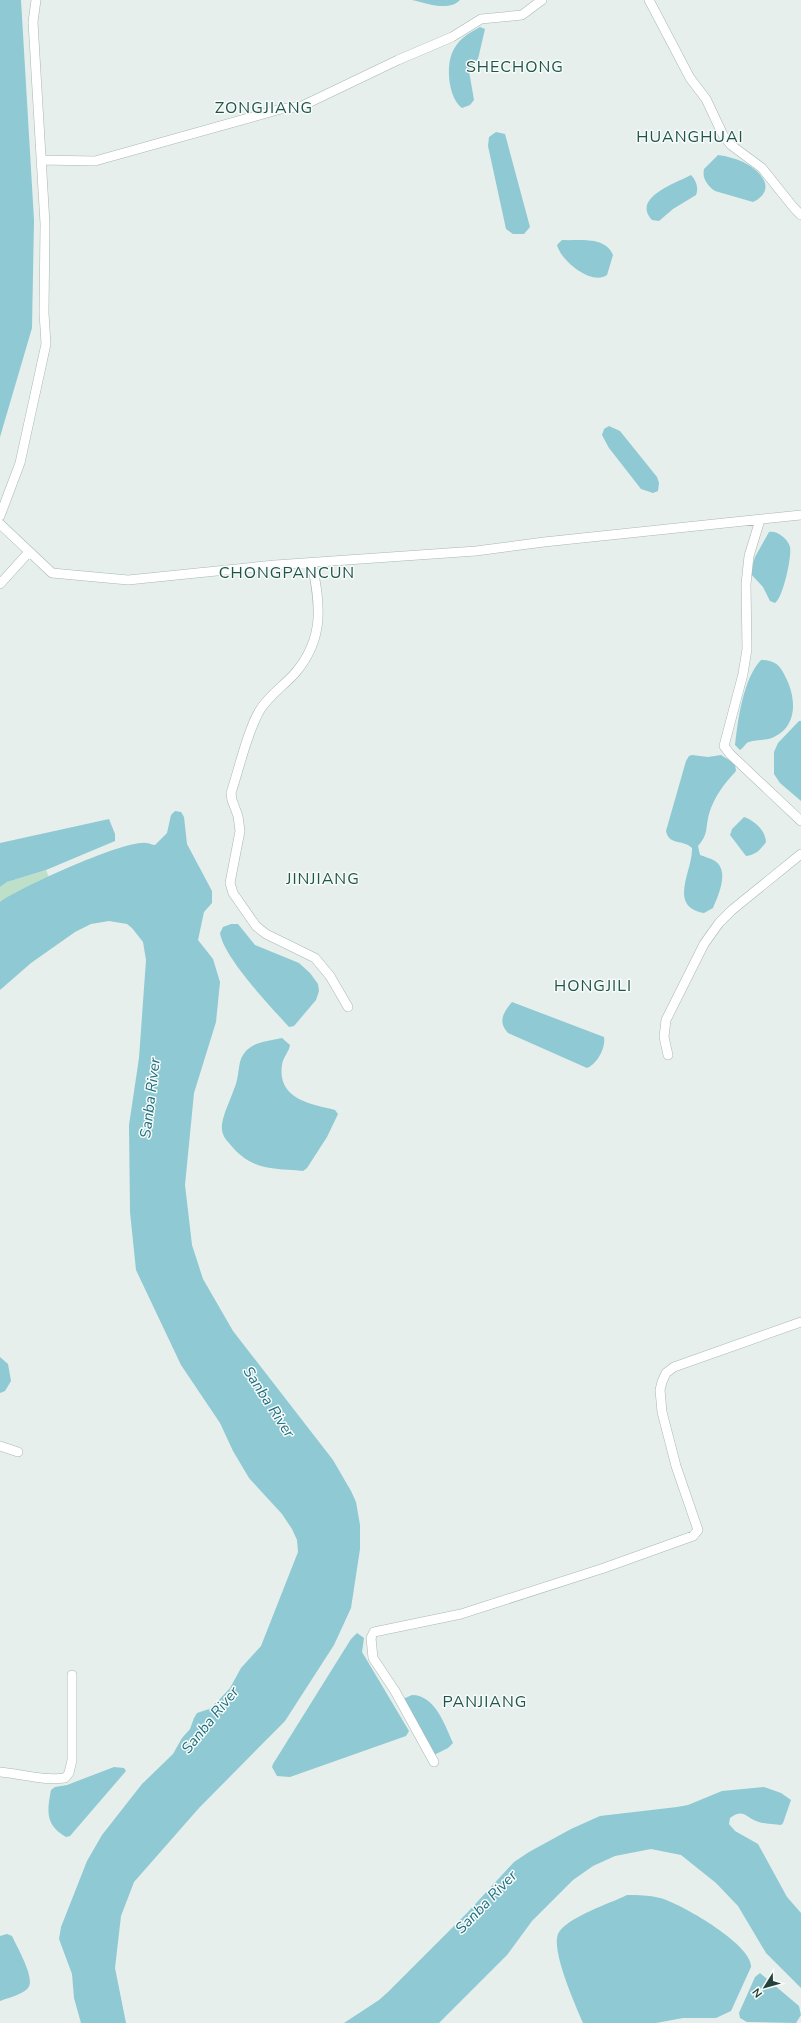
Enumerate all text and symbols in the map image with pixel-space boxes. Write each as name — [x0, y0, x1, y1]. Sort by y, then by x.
district label: SHECHONG — [466, 56, 564, 78]
district label: ZONGJIANG — [215, 97, 313, 119]
district label: HUANGHUAI — [636, 126, 744, 148]
district label: CHONGPANCUN — [219, 562, 355, 584]
district label: JINJIANG — [285, 868, 360, 890]
district label: HONGJILI — [554, 975, 632, 997]
water label: Sanba River — [135, 1056, 165, 1139]
water label: Sanba River — [239, 1363, 300, 1442]
water label: Sanba River — [177, 1682, 244, 1758]
district label: PANJIANG — [443, 1691, 527, 1713]
water label: Sanba River — [451, 1866, 522, 1938]
north arrow — [745, 1967, 785, 2007]
text: N — [749, 1985, 766, 2001]

